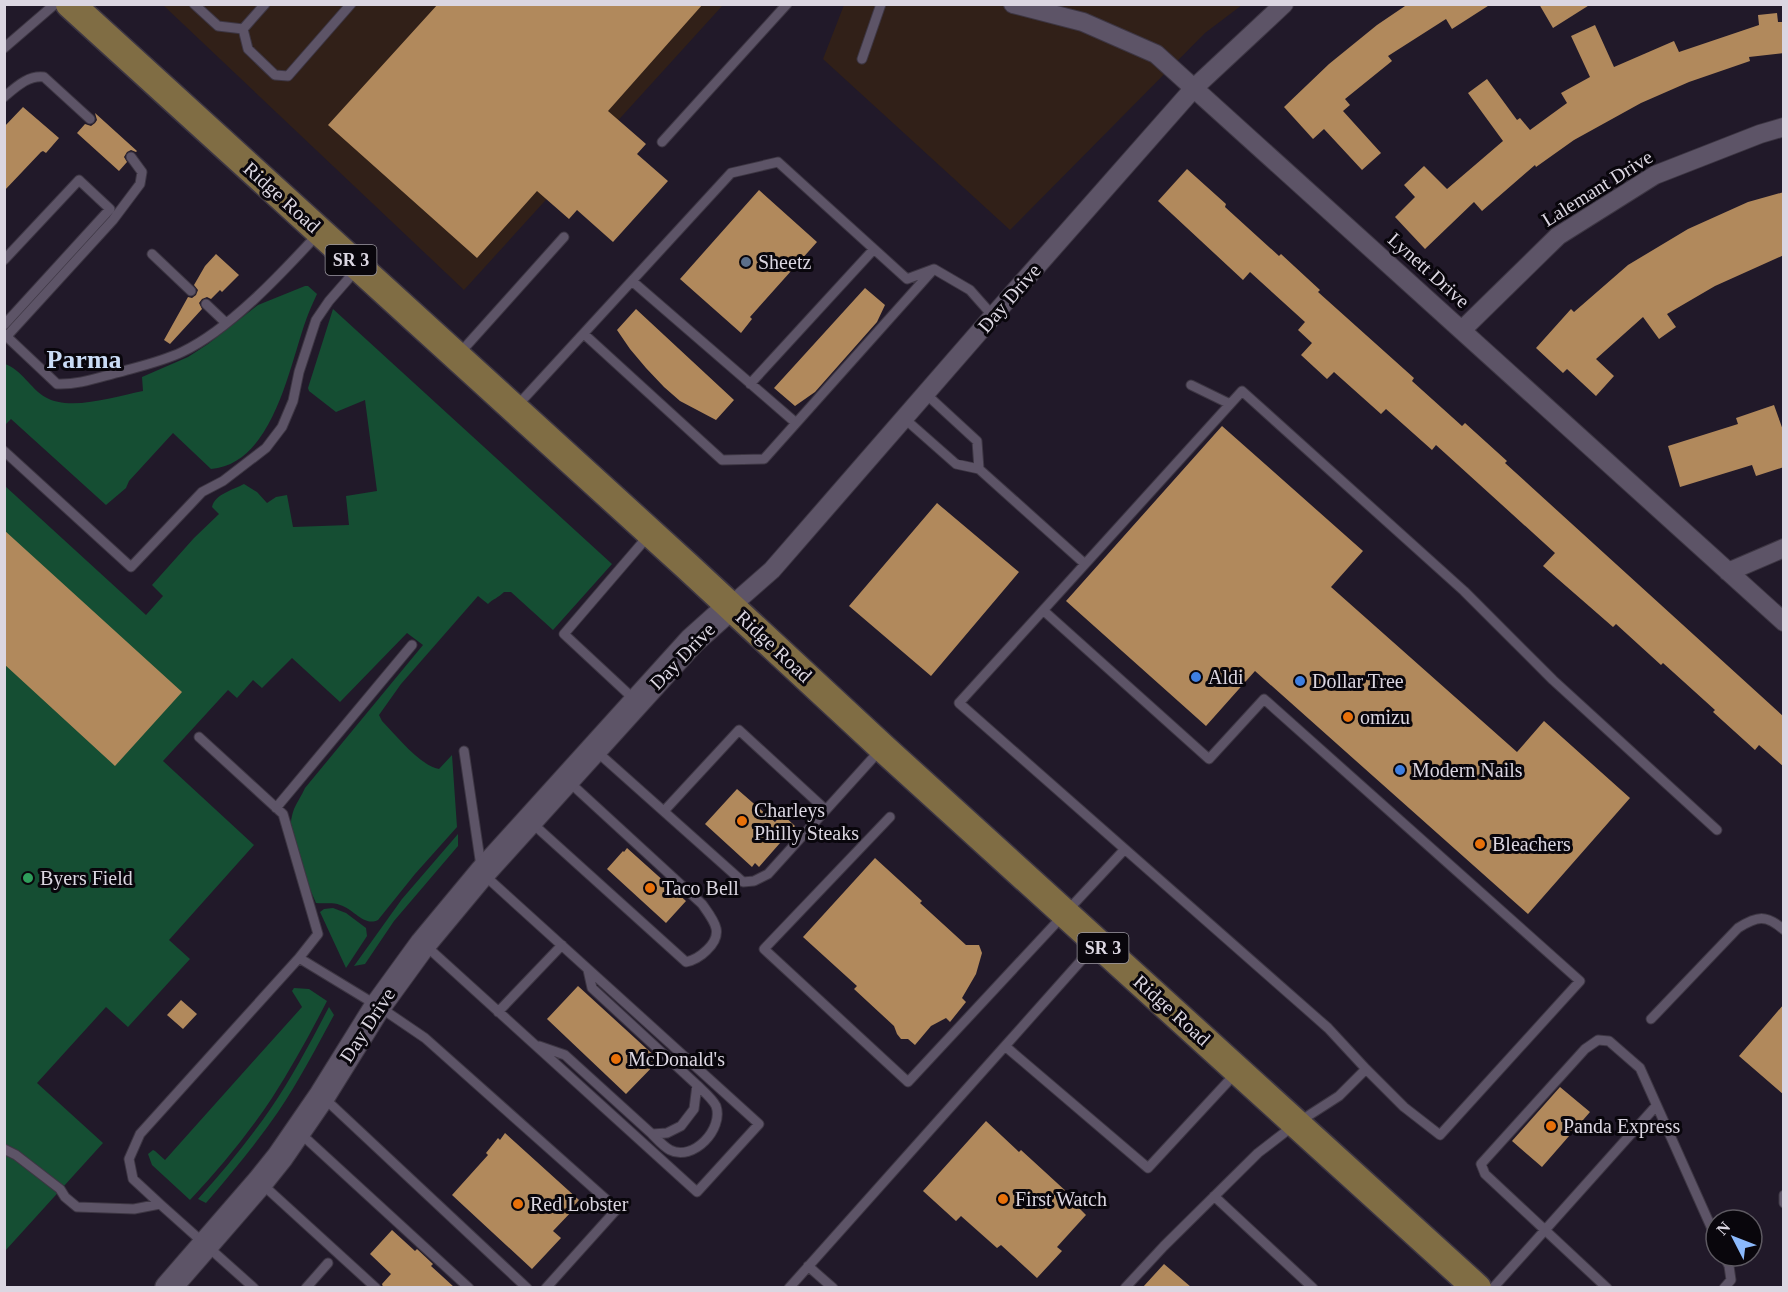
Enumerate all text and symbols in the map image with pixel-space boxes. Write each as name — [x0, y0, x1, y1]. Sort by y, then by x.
street label: Lalemant Drive — [1538, 145, 1656, 231]
street label: Ridge Road — [239, 157, 325, 238]
street label: Lynett Drive — [1383, 228, 1474, 313]
road number: SR 3 — [326, 245, 376, 275]
place label: Sheetz — [758, 251, 811, 273]
marker: Sheetz — [739, 255, 753, 269]
street label: Day Drive — [973, 259, 1046, 338]
district label: Parma — [46, 345, 122, 374]
street label: Ridge Road — [731, 606, 816, 687]
street label: Day Drive — [645, 618, 720, 694]
place label: Aldi — [1208, 666, 1244, 688]
marker: Aldi — [1189, 670, 1203, 684]
place label: Dollar Tree — [1312, 670, 1404, 692]
marker: Dollar Tree — [1293, 674, 1307, 688]
place label: omizu — [1360, 706, 1410, 728]
marker: omizu — [1341, 710, 1355, 724]
place label: Modern Nails — [1412, 759, 1523, 781]
marker: Modern Nails — [1393, 763, 1407, 777]
place label: Charleys Philly Steaks — [754, 799, 859, 845]
marker: Charleys Philly Steaks — [735, 814, 749, 828]
place label: Bleachers — [1492, 833, 1571, 855]
marker: Bleachers — [1473, 837, 1487, 851]
place label: Byers Field — [40, 867, 133, 890]
marker: Byers Field — [21, 871, 35, 885]
place label: Taco Bell — [662, 877, 739, 899]
marker: Taco Bell — [643, 881, 657, 895]
road number: SR 3 — [1078, 933, 1128, 963]
street label: Ridge Road — [1129, 970, 1215, 1051]
street label: Day Drive — [335, 984, 400, 1067]
place label: McDonald's — [628, 1048, 725, 1070]
marker: McDonald's — [609, 1052, 623, 1066]
place label: Panda Express — [1563, 1115, 1680, 1138]
marker: Panda Express — [1544, 1119, 1558, 1133]
place label: First Watch — [1015, 1188, 1107, 1210]
marker: First Watch — [996, 1192, 1010, 1206]
place label: Red Lobster — [530, 1193, 629, 1215]
marker: Red Lobster — [511, 1197, 525, 1211]
north arrow — [1704, 1208, 1764, 1268]
text: N — [1713, 1218, 1734, 1238]

